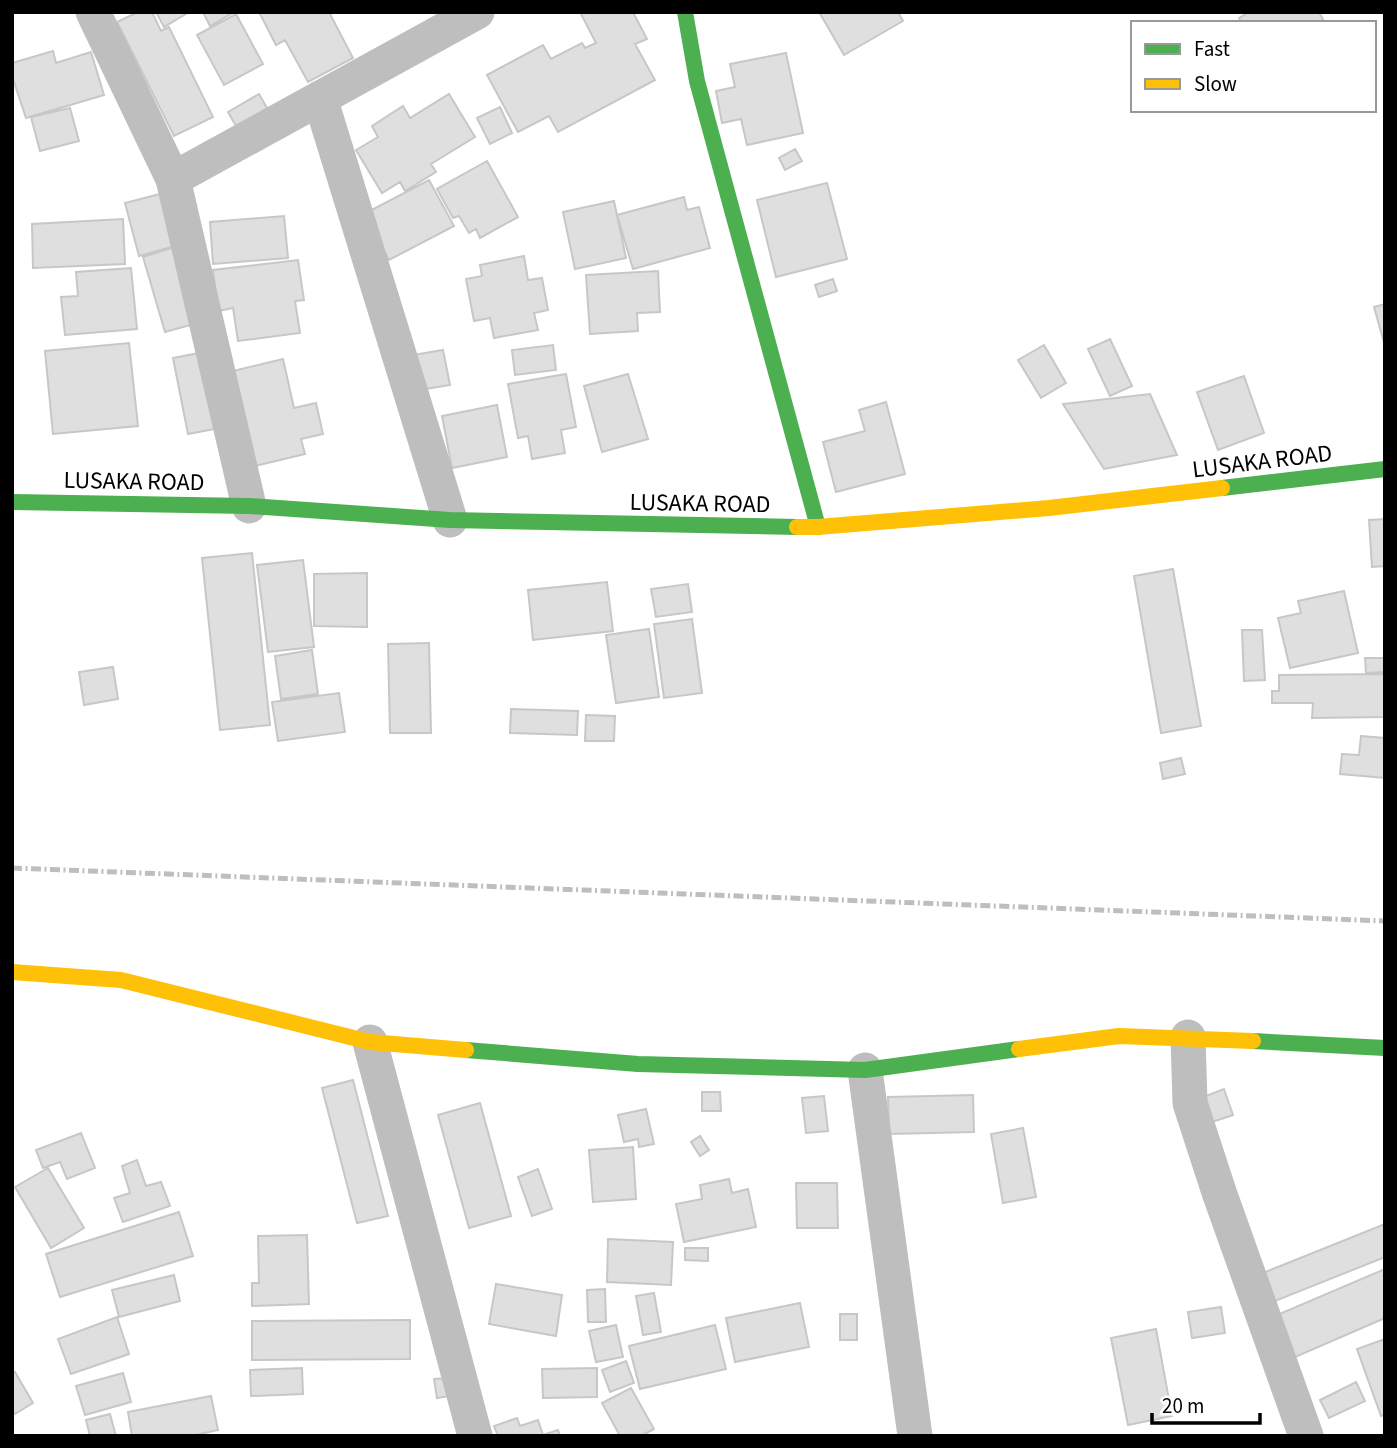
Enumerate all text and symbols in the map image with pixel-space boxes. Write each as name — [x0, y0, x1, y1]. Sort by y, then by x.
legend — [1131, 21, 1376, 112]
text: Fast — [1194, 34, 1230, 64]
text: Slow — [1194, 69, 1237, 99]
street label: LUSAKA ROAD — [1190, 436, 1334, 487]
street label: LUSAKA ROAD — [63, 463, 205, 500]
street label: LUSAKA ROAD — [629, 485, 771, 522]
scale bar — [1152, 1382, 1260, 1426]
text: 20 m — [1162, 1391, 1204, 1421]

